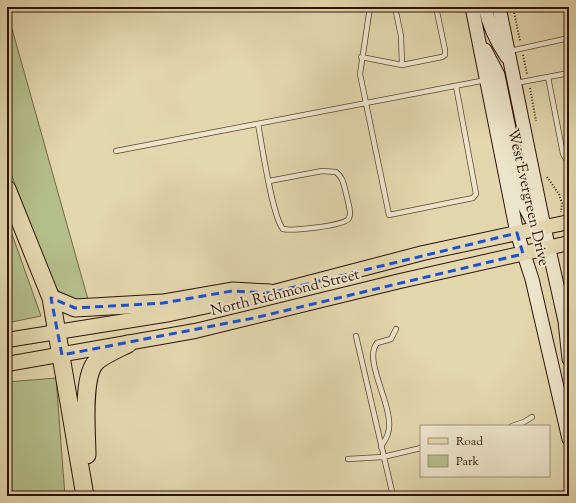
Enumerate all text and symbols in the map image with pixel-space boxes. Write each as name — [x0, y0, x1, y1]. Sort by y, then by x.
street label: West Evergreen Drive — [501, 126, 554, 268]
street label: North Richmond Street — [209, 265, 362, 322]
legend — [420, 425, 550, 477]
text: Road — [456, 433, 483, 451]
text: Park — [456, 453, 479, 471]

